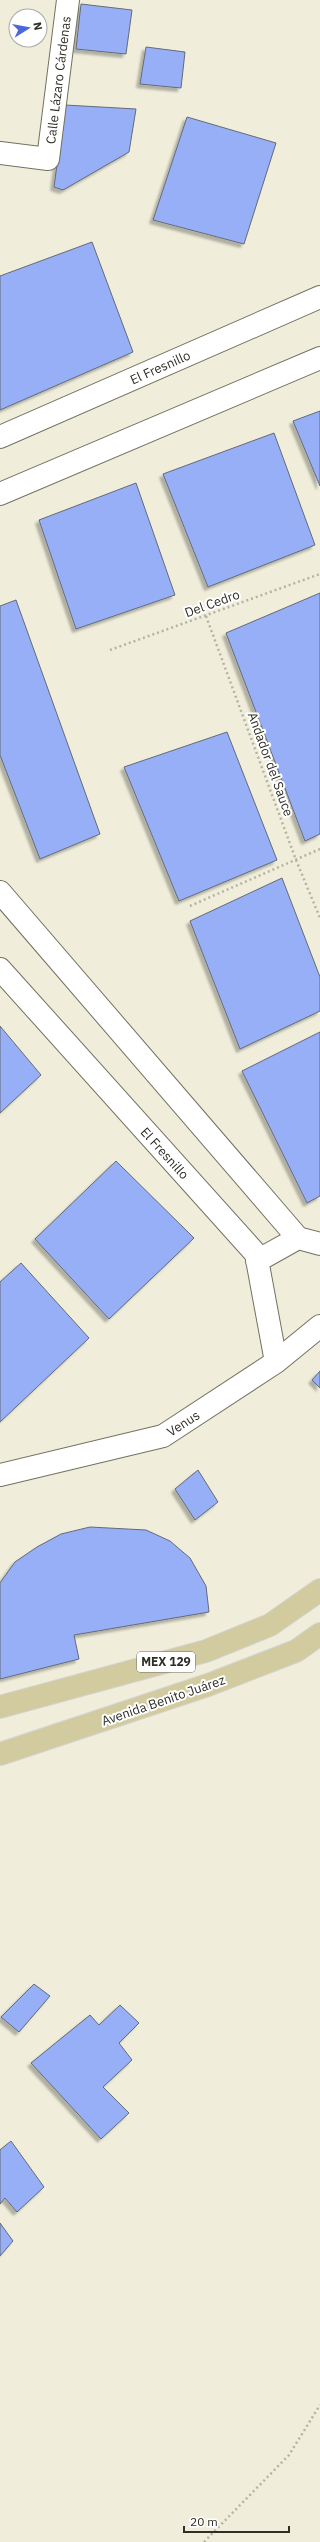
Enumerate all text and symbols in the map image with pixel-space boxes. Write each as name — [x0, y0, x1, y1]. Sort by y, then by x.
north arrow — [8, 8, 48, 48]
street label: Calle Lázaro Cárdenas — [42, 15, 75, 145]
text: N — [30, 21, 45, 31]
street label: El Fresnillo — [127, 347, 193, 388]
street label: Del Cedro — [182, 586, 242, 621]
street label: Andador del Sauce — [244, 710, 297, 819]
street label: El Fresnillo — [137, 1124, 192, 1183]
street label: Venus — [164, 1407, 203, 1440]
road number: MEX 129 — [137, 1652, 195, 1672]
street label: Avenida Benito Juárez — [99, 1671, 227, 1730]
scale bar — [184, 2508, 289, 2534]
text: 20 m — [190, 2514, 218, 2529]

